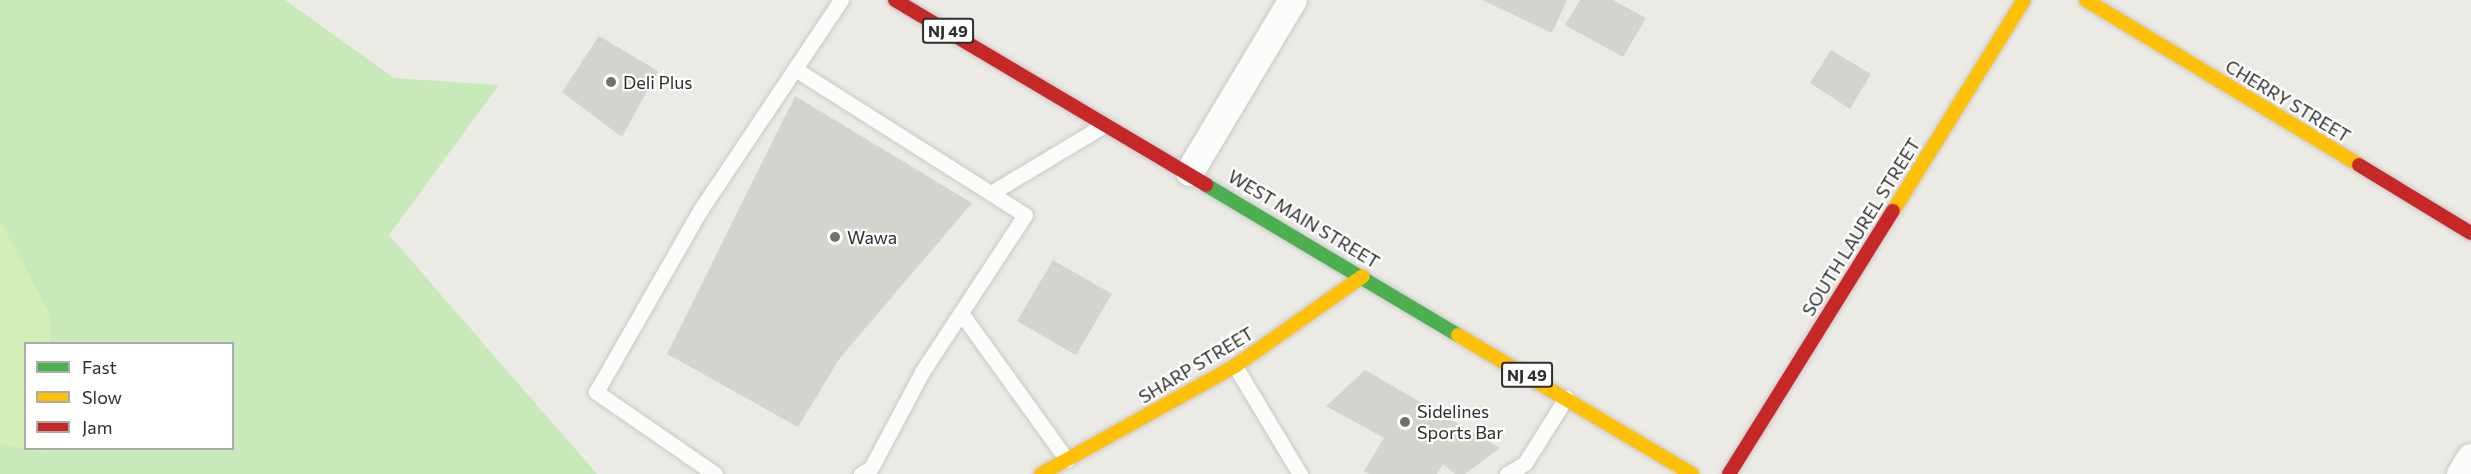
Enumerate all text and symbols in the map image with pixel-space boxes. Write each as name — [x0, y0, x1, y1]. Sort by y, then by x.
road number: NJ 49 — [921, 18, 975, 44]
street label: CHERRY STREET — [2222, 55, 2354, 147]
place label: Deli Plus — [623, 71, 693, 93]
marker: Deli Plus — [604, 75, 618, 89]
street label: SOUTH LAUREL STREET — [1797, 134, 1925, 320]
street label: WEST MAIN STREET — [1224, 165, 1384, 273]
place label: Wawa — [847, 226, 897, 248]
marker: Wawa — [828, 230, 842, 244]
street label: SHARP STREET — [1135, 322, 1257, 408]
legend — [24, 342, 234, 450]
text: Fast — [82, 356, 117, 378]
road number: NJ 49 — [1500, 362, 1554, 388]
text: Slow — [82, 386, 122, 408]
place label: Sidelines Sports Bar — [1417, 401, 1503, 444]
marker: Sidelines Sports Bar — [1398, 415, 1412, 429]
text: Jam — [82, 416, 112, 438]

